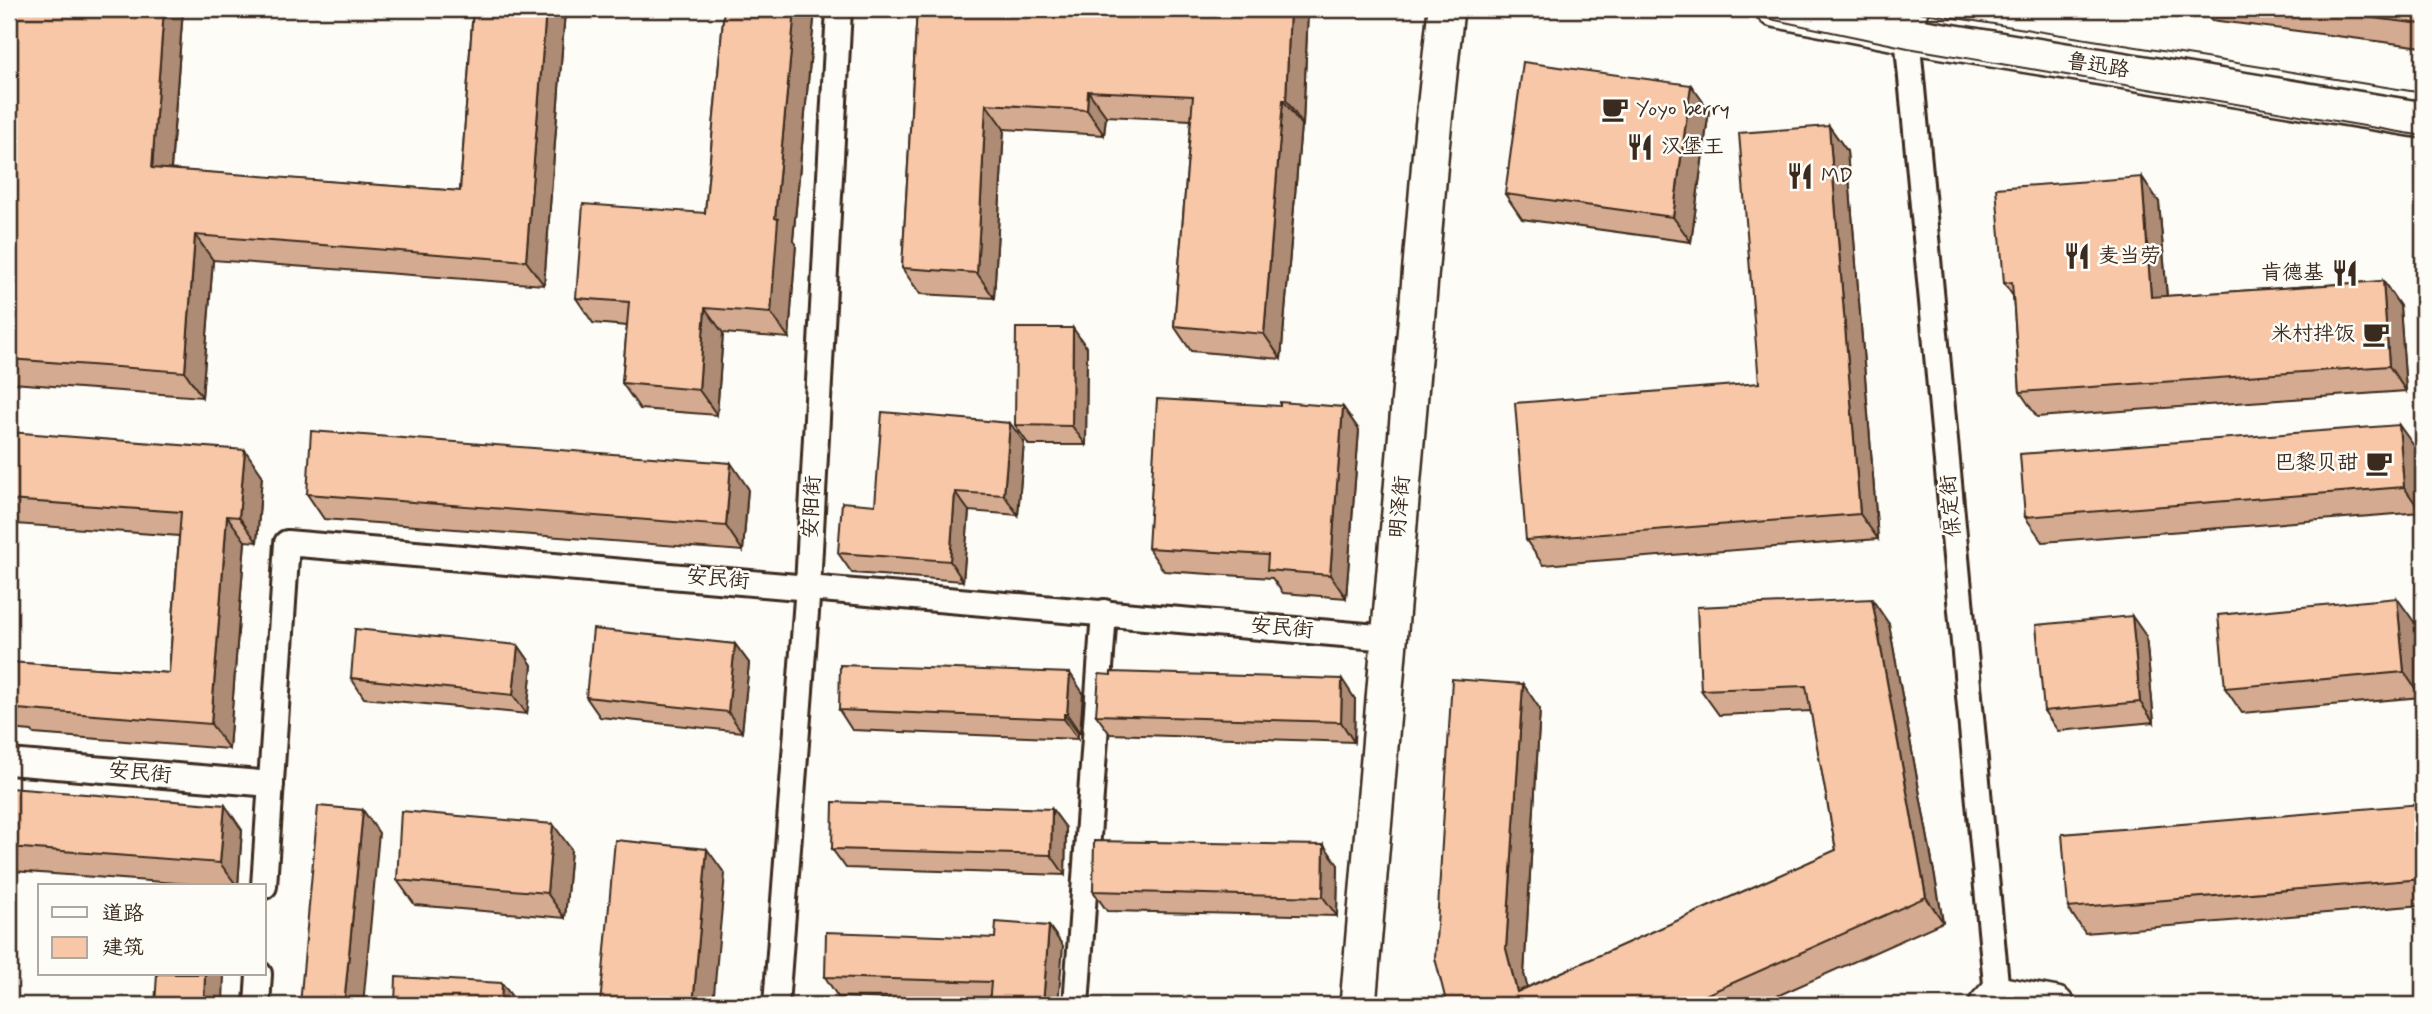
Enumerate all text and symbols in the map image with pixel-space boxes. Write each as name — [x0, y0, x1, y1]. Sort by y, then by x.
street label: 鲁迅路 — [2065, 47, 2131, 85]
cafe icon: Yoyo berry — [1600, 94, 1630, 124]
place label: Yoyo berry — [1636, 95, 1730, 123]
restaurant icon: 汉堡王 — [1625, 132, 1655, 162]
place label: 汉堡王 — [1661, 133, 1724, 161]
restaurant icon: MD — [1785, 161, 1815, 191]
place label: MD — [1821, 162, 1853, 190]
restaurant icon: 麦当劳 — [2062, 241, 2092, 271]
place label: 麦当劳 — [2098, 242, 2161, 270]
restaurant icon: 肯德基 — [2330, 258, 2360, 288]
place label: 肯德基 — [2261, 259, 2324, 287]
cafe icon: 米村拌饭 — [2361, 319, 2391, 349]
place label: 米村拌饭 — [2271, 320, 2355, 348]
cafe icon: 巴黎贝甜 — [2364, 448, 2394, 478]
place label: 巴黎贝甜 — [2274, 449, 2358, 477]
street label: 保定街 — [1934, 473, 1968, 539]
street label: 明泽街 — [1383, 474, 1417, 540]
street label: 安阳街 — [796, 475, 828, 539]
street label: 安民街 — [685, 562, 751, 596]
street label: 安民街 — [1249, 611, 1315, 645]
street label: 安民街 — [107, 756, 173, 790]
legend — [38, 884, 266, 976]
text: 道路 — [102, 900, 144, 928]
text: 建筑 — [102, 934, 144, 962]

